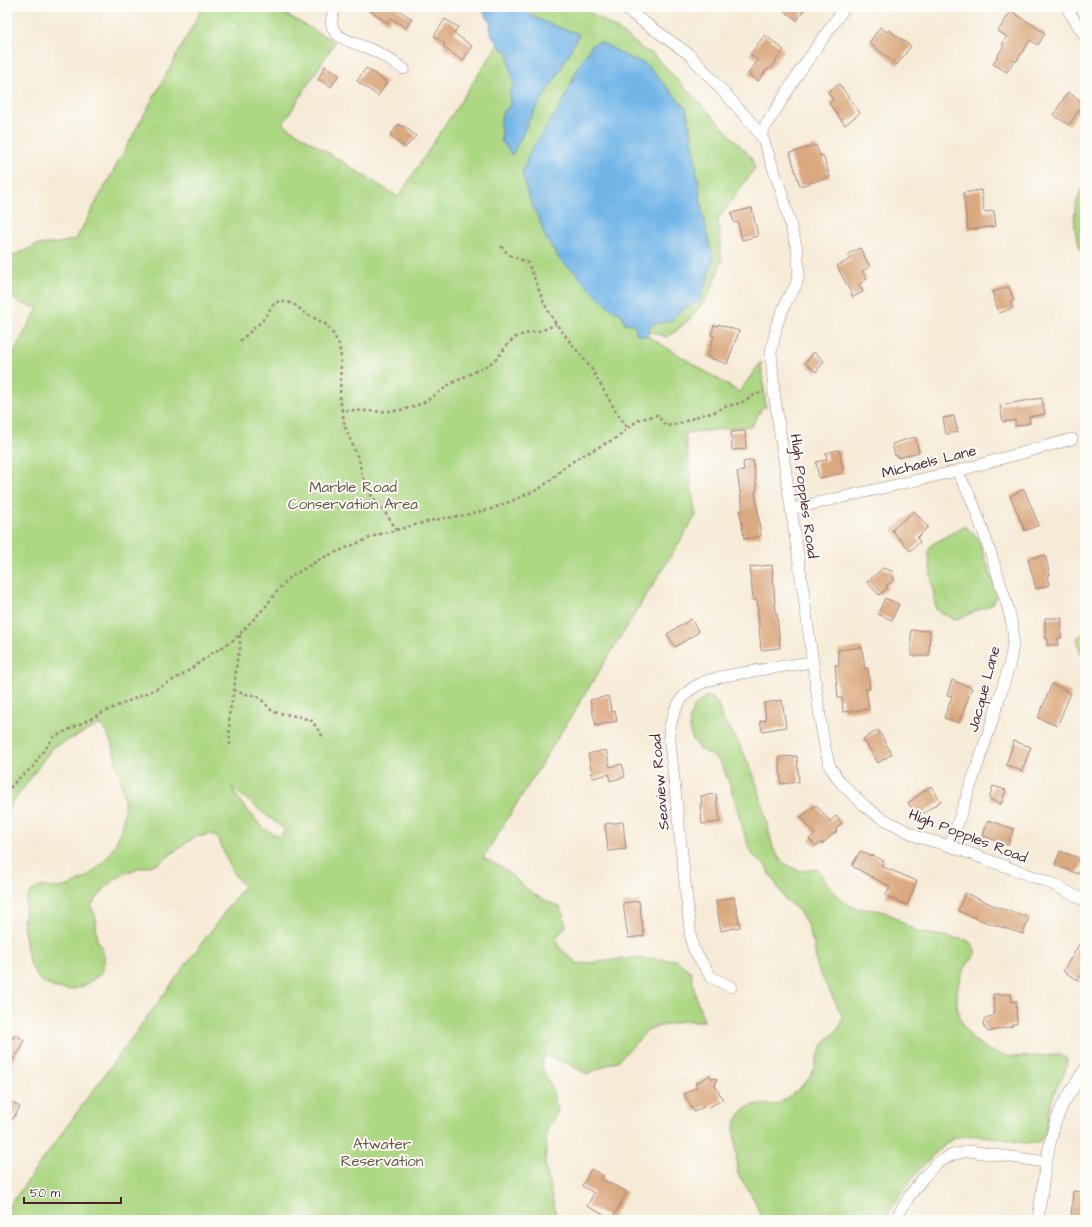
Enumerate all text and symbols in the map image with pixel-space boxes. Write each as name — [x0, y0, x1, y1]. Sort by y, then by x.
street label: High Popples Road — [784, 432, 823, 560]
street label: Michaels Lane — [879, 440, 979, 484]
park label: Marble Road Conservation Area — [288, 477, 418, 515]
street label: Jacque Lane — [962, 644, 1006, 734]
street label: Seaview Road — [645, 733, 675, 831]
street label: High Popples Road — [905, 804, 1031, 869]
park label: Atwater Reservation — [341, 1134, 424, 1172]
scale bar — [24, 1179, 121, 1205]
text: 50 m — [30, 1185, 61, 1202]

